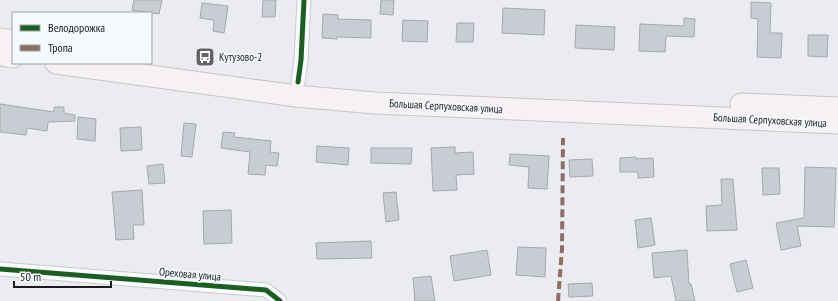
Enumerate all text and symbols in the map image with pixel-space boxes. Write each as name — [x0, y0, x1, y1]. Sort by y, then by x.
legend — [12, 12, 152, 64]
text: Велодорожка — [48, 20, 105, 35]
text: Тропа — [48, 40, 73, 55]
bus stop icon: Кутузово-2 — [194, 46, 216, 68]
place label: Кутузово-2 — [219, 50, 262, 64]
street label: Большая Серпуховская улица — [389, 96, 503, 116]
street label: Большая Серпуховская улица — [713, 110, 827, 130]
scale bar — [14, 263, 111, 289]
street label: Ореховая улица — [158, 264, 222, 284]
text: 50 m — [20, 269, 41, 284]

